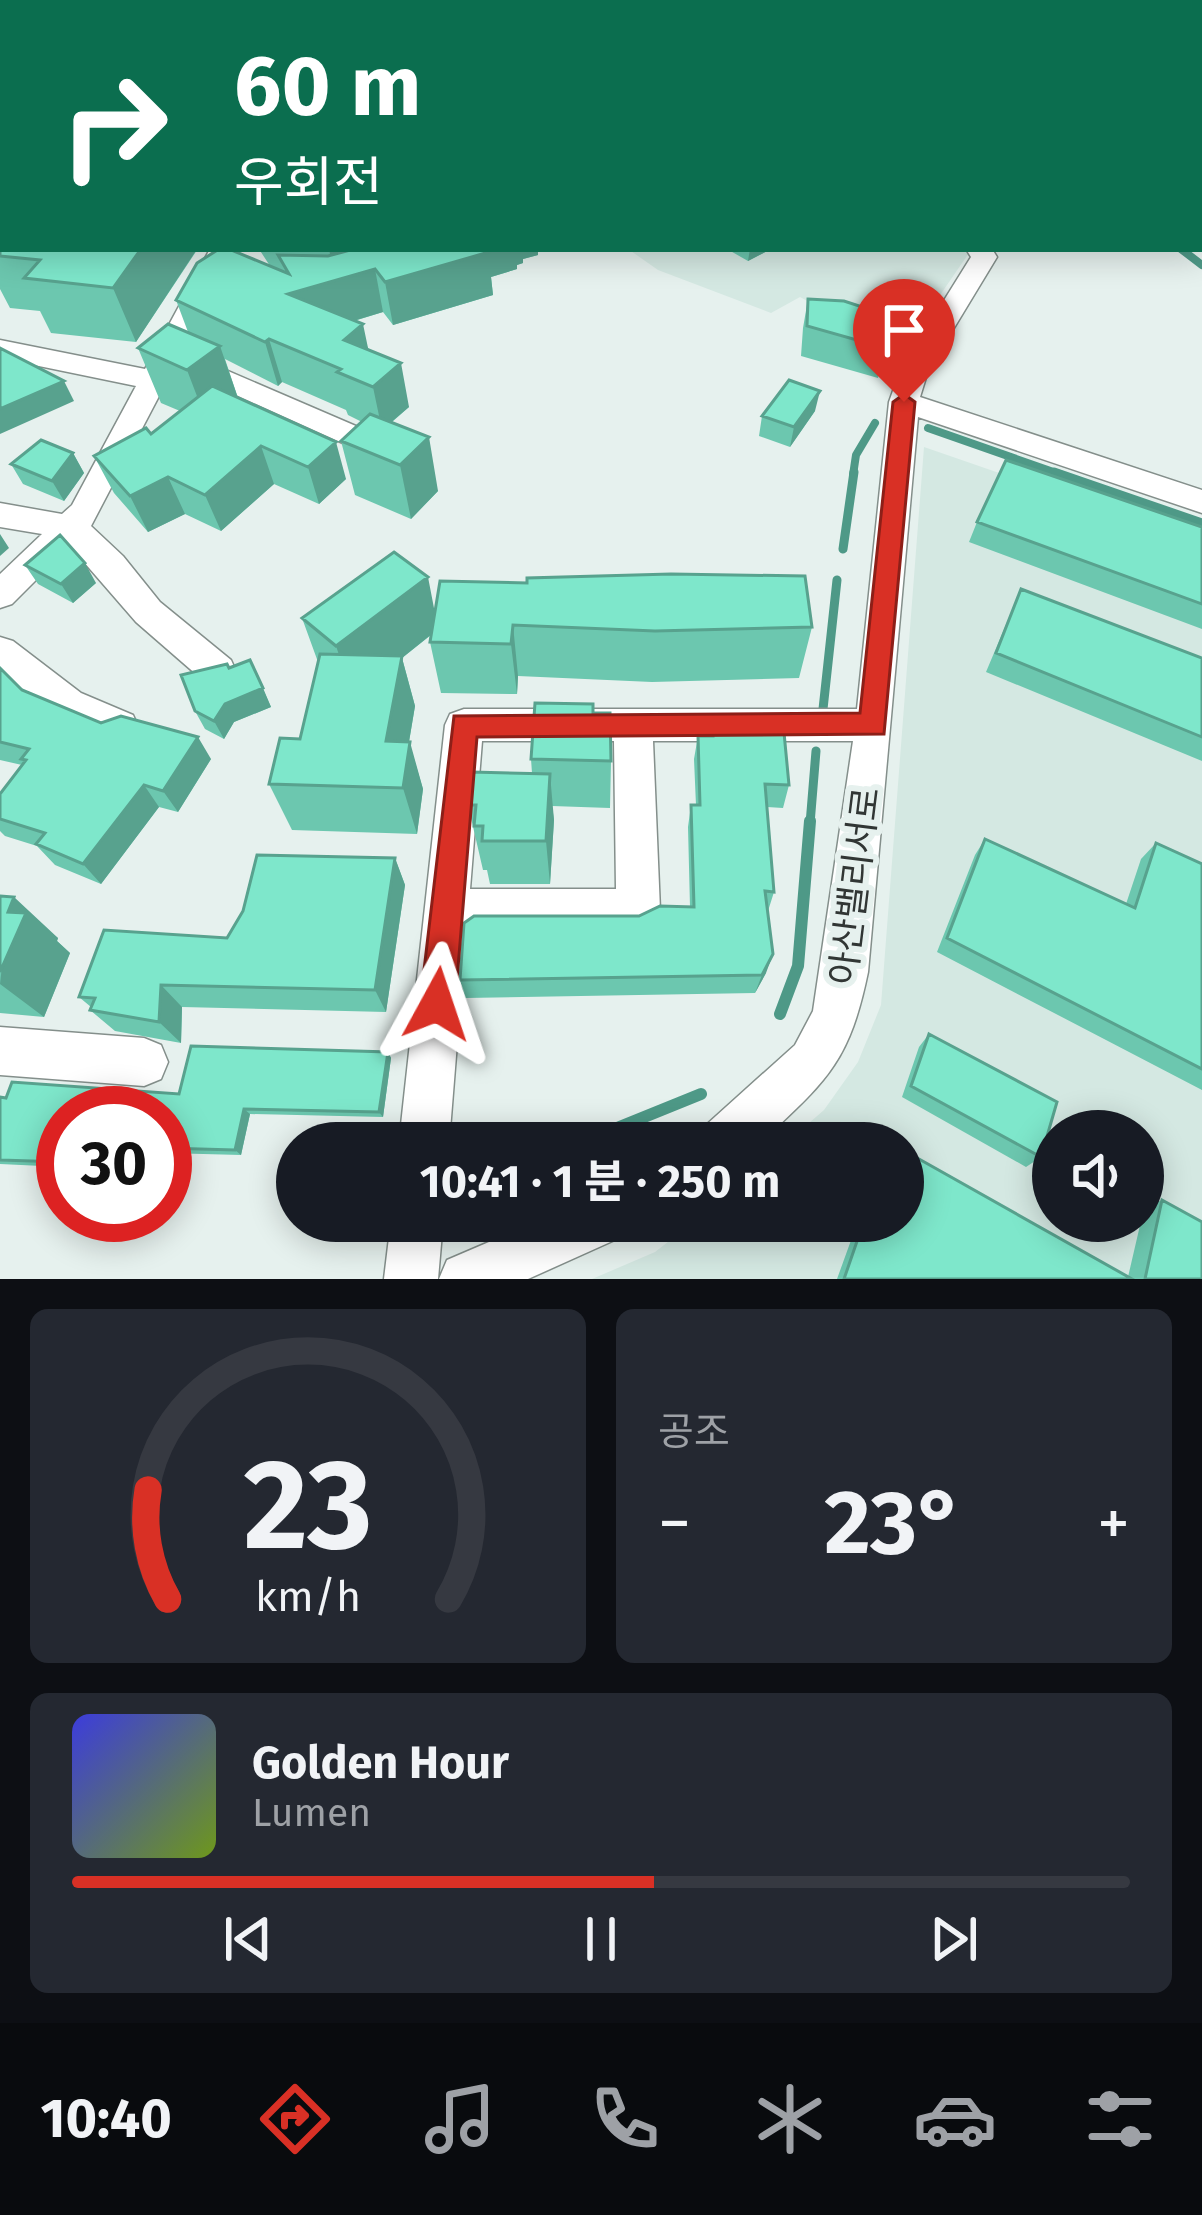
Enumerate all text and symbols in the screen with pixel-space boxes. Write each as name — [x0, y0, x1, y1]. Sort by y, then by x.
text: 60 m — [234, 36, 421, 137]
icon: right — [36, 48, 192, 204]
text: 우회전 — [234, 151, 383, 215]
pin — [853, 279, 955, 402]
icon: arrive — [871, 297, 937, 363]
street label: 아산밸리서로 — [821, 785, 889, 987]
position arrow — [374, 941, 500, 1067]
speed limit sign: 30 — [36, 1086, 192, 1242]
map controls — [1032, 1110, 1164, 1242]
button: sound — [1032, 1110, 1164, 1242]
text: 10:41 · 1 분 · 250 m — [420, 1155, 780, 1209]
text: 공조 — [658, 1409, 730, 1455]
text: 23 — [244, 1431, 372, 1581]
text: 23° — [824, 1469, 964, 1577]
text: − — [658, 1484, 691, 1563]
text: + — [1097, 1484, 1130, 1563]
text: km/h — [255, 1571, 361, 1622]
text: Golden Hour — [252, 1736, 509, 1790]
text: Lumen — [252, 1790, 371, 1836]
icon: previous — [215, 1906, 281, 1972]
icon: pause — [568, 1906, 634, 1972]
icon: next — [921, 1906, 987, 1972]
icon: directions — [253, 2077, 337, 2161]
icon: music — [418, 2077, 502, 2161]
icon: phone — [583, 2077, 667, 2161]
icon: climate — [748, 2077, 832, 2161]
icon: car — [913, 2077, 997, 2161]
icon: filters — [1078, 2077, 1162, 2161]
text: 10:40 — [40, 2087, 172, 2151]

